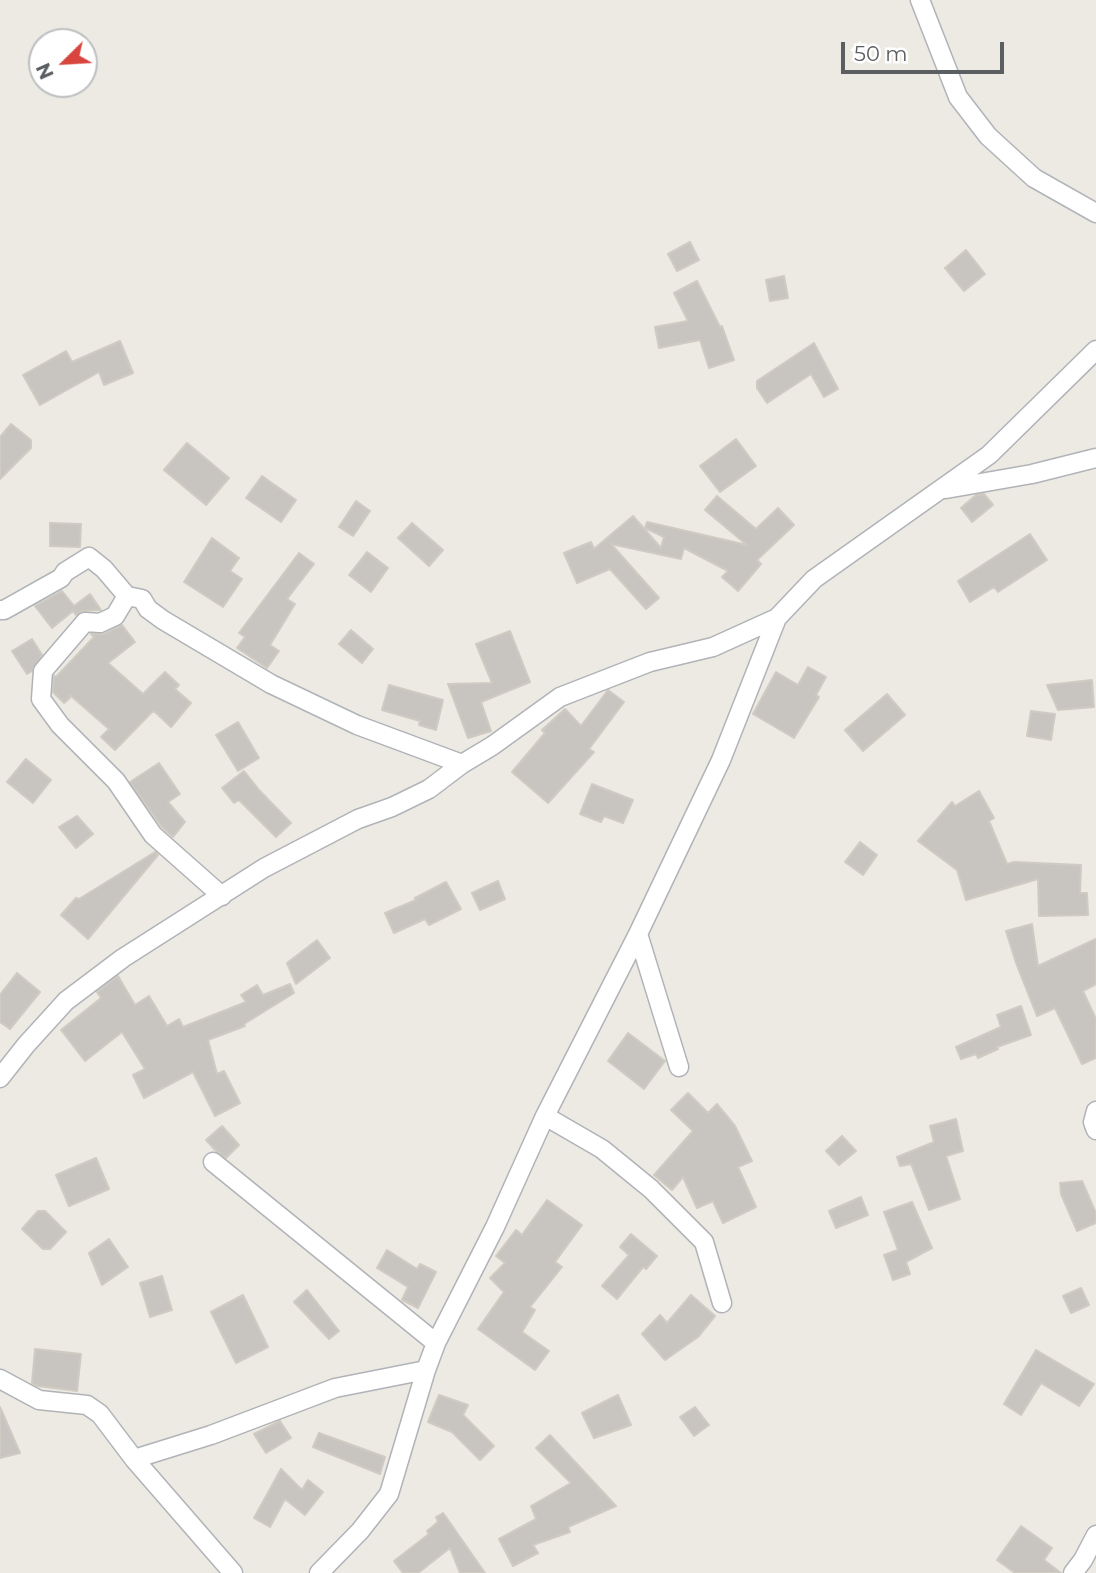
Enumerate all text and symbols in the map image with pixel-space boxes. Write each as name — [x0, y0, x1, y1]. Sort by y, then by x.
north arrow — [28, 28, 98, 98]
scale bar — [844, 28, 1007, 72]
text: 50 m — [854, 41, 908, 66]
text: N — [32, 59, 59, 83]

